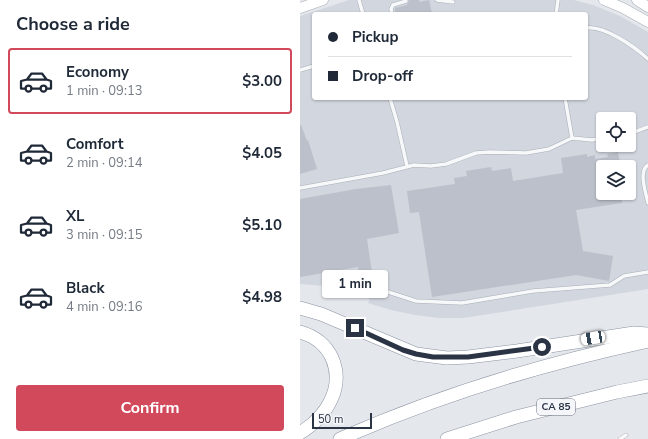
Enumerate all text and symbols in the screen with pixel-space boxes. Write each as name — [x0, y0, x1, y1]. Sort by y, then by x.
text: Choose a ride — [16, 12, 130, 36]
text: Pickup — [352, 27, 398, 47]
text: Economy — [66, 62, 129, 82]
icon: car — [18, 63, 54, 99]
text: Drop-off — [352, 66, 413, 86]
text: $3.00 — [242, 71, 282, 91]
text: 1 min · 09:13 — [66, 82, 142, 100]
map controls — [596, 112, 636, 200]
button: locate — [596, 112, 636, 152]
text: Comfort — [66, 134, 123, 154]
icon: car — [18, 135, 54, 171]
text: $4.05 — [242, 143, 282, 163]
text: 2 min · 09:14 — [66, 154, 142, 172]
button: layers — [596, 160, 636, 200]
text: XL — [66, 206, 85, 226]
icon: car — [18, 207, 54, 243]
text: $5.10 — [242, 215, 282, 235]
text: 3 min · 09:15 — [66, 226, 142, 244]
callout: 1 min — [322, 270, 388, 298]
text: 1 min — [338, 275, 372, 293]
text: Black — [66, 278, 104, 298]
icon: car — [18, 279, 54, 315]
text: $4.98 — [242, 287, 282, 307]
text: 4 min · 09:16 — [66, 298, 142, 316]
route end — [346, 319, 364, 337]
car — [580, 330, 606, 346]
route start — [533, 338, 551, 356]
button: Confirm — [16, 385, 284, 431]
road number: CA 85 — [537, 399, 575, 415]
scale bar — [312, 411, 372, 430]
text: 50 m — [318, 412, 343, 427]

